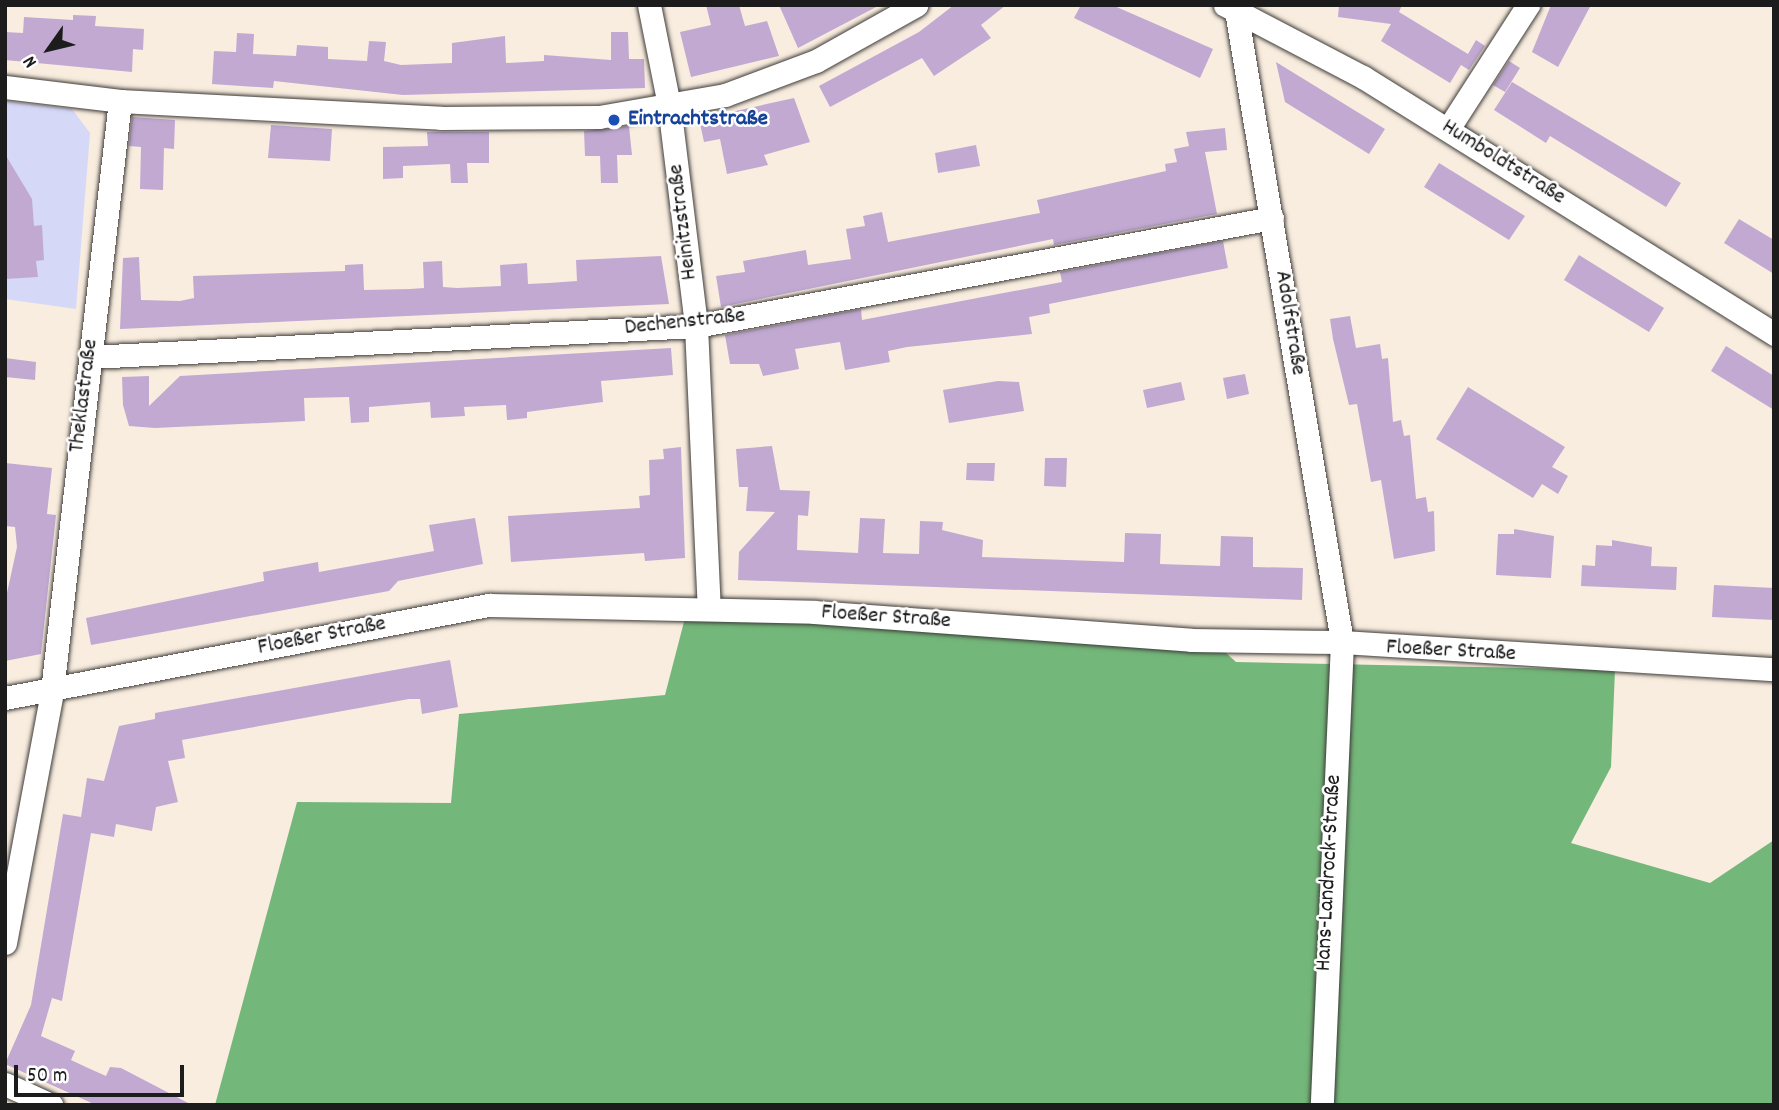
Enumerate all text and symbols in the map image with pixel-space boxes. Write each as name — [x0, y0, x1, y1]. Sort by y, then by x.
north arrow — [14, 14, 84, 84]
text: N — [17, 50, 45, 72]
place label: Eintrachtstraße — [628, 106, 768, 134]
marker: Eintrachtstraße — [606, 112, 622, 128]
street label: Humboldtstraße — [1436, 114, 1570, 212]
street label: Heinitzstraße — [663, 162, 705, 282]
street label: Adolfstraße — [1267, 269, 1311, 377]
street label: Dechenstraße — [623, 303, 747, 343]
street label: Theklastraße — [64, 338, 106, 454]
street label: Floeßer Straße — [820, 600, 952, 636]
street label: Floeßer Straße — [256, 611, 388, 663]
street label: Floeßer Straße — [1385, 635, 1517, 669]
street label: Hans-Landrock-Straße — [1311, 774, 1349, 972]
scale bar — [18, 1050, 187, 1094]
text: 50 m — [27, 1062, 67, 1092]

